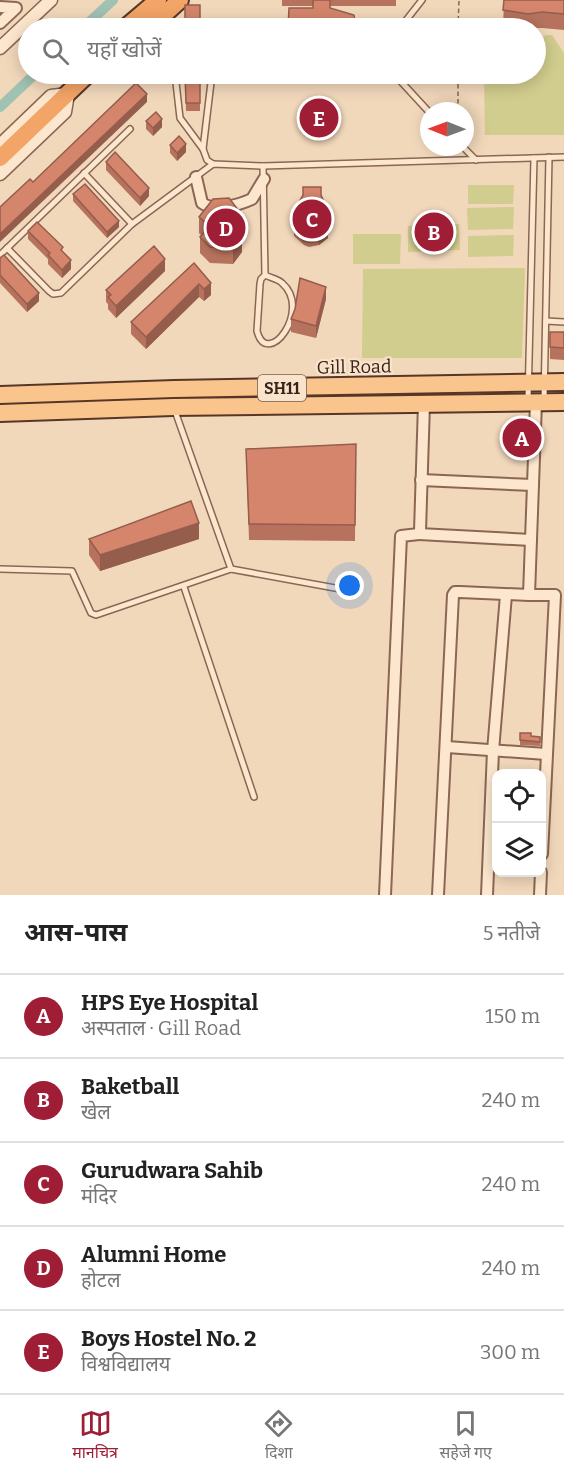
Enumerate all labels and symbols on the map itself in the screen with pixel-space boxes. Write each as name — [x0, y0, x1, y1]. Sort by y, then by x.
pin: E — [300, 96, 338, 140]
north arrow — [420, 102, 474, 156]
pin: C — [292, 196, 332, 242]
pin: D — [206, 206, 246, 250]
pin: B — [414, 210, 454, 254]
street label: Gill Road — [316, 355, 392, 379]
road number: SH11 — [258, 375, 306, 401]
pin: A — [502, 416, 542, 460]
your location — [335, 571, 364, 600]

